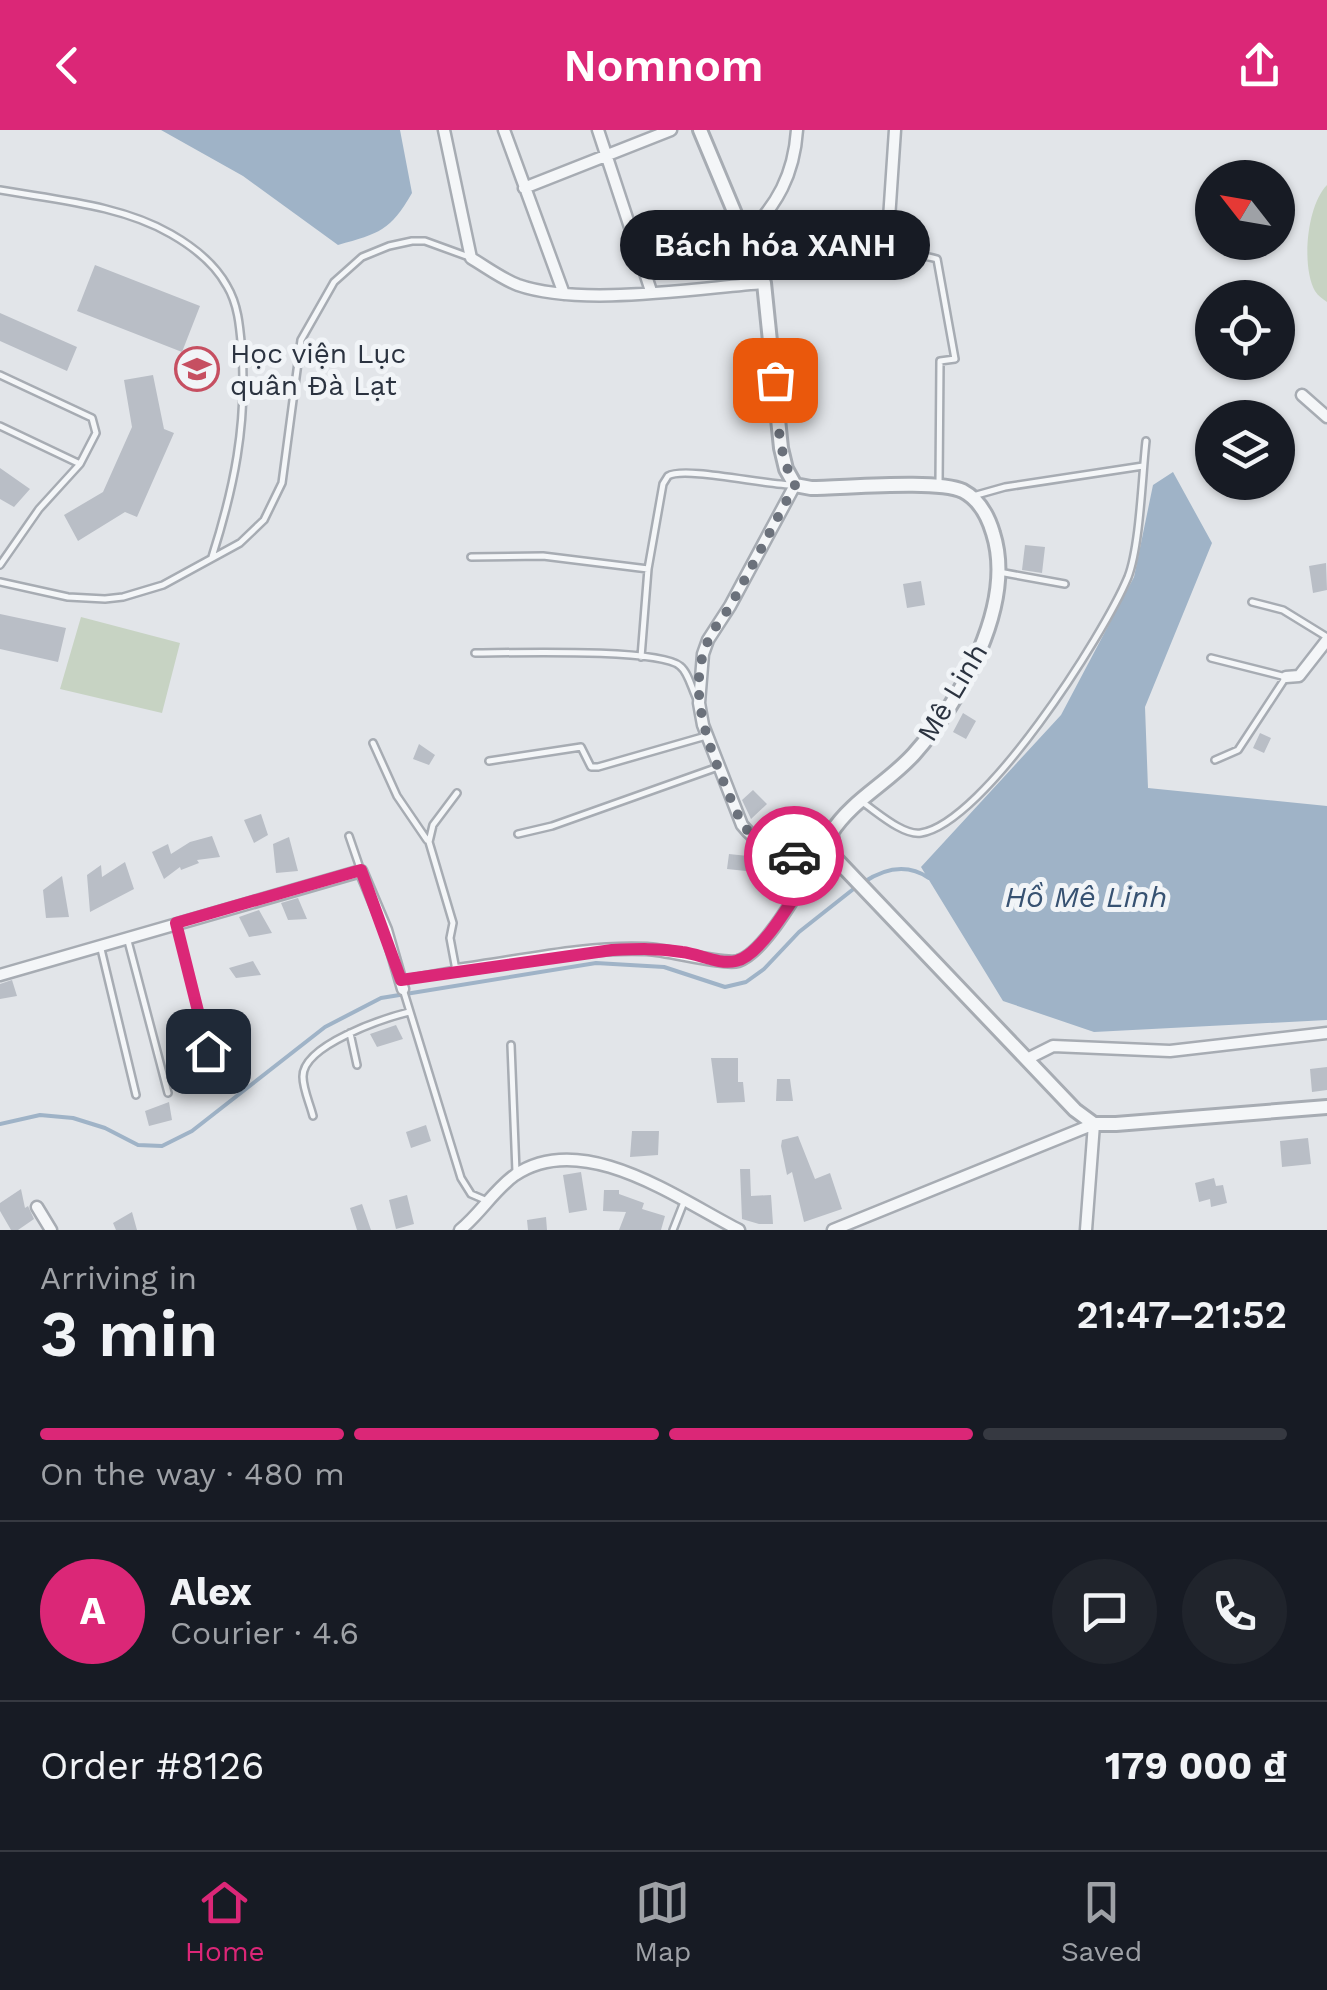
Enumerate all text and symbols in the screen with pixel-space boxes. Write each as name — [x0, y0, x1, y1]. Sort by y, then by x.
icon: back — [40, 38, 95, 93]
icon: share — [1232, 38, 1287, 93]
text: Nomnom — [564, 39, 763, 92]
north arrow — [1195, 160, 1295, 260]
map controls — [1195, 160, 1295, 500]
callout: Bách hóa XANH — [620, 210, 930, 280]
text: Bách hóa XANH — [654, 226, 896, 264]
button: locate — [1195, 280, 1295, 380]
place label: Học viện Lục quân Đà Lạt — [230, 337, 406, 402]
pin — [733, 338, 818, 423]
school or university icon: Học viện Lục quân Đà Lạt — [174, 346, 220, 392]
icon: bag — [748, 353, 803, 408]
button: layers — [1195, 400, 1295, 500]
street label: Mê Linh — [910, 637, 994, 747]
courier — [744, 806, 844, 906]
icon: car — [767, 829, 822, 884]
water label: Hồ Mê Linh — [1005, 879, 1167, 914]
pin — [166, 1009, 251, 1094]
icon: home — [181, 1024, 236, 1079]
text: Arriving in — [40, 1259, 197, 1297]
text: 21:47–21:52 — [1076, 1293, 1287, 1337]
text: 3 min — [40, 1296, 218, 1372]
text: On the way · 480 m — [40, 1455, 345, 1493]
button: chat — [1052, 1559, 1157, 1664]
button: phone — [1182, 1559, 1287, 1664]
text: Alex — [170, 1570, 252, 1614]
text: A — [80, 1589, 105, 1633]
text: Courier · 4.6 — [170, 1614, 359, 1652]
text: Order #8126 — [40, 1744, 264, 1788]
text: 179 000 ₫ — [1105, 1744, 1287, 1788]
tab: Home — [185, 1875, 265, 1968]
tab: Map — [634, 1875, 691, 1968]
tab: Saved — [1061, 1875, 1142, 1968]

